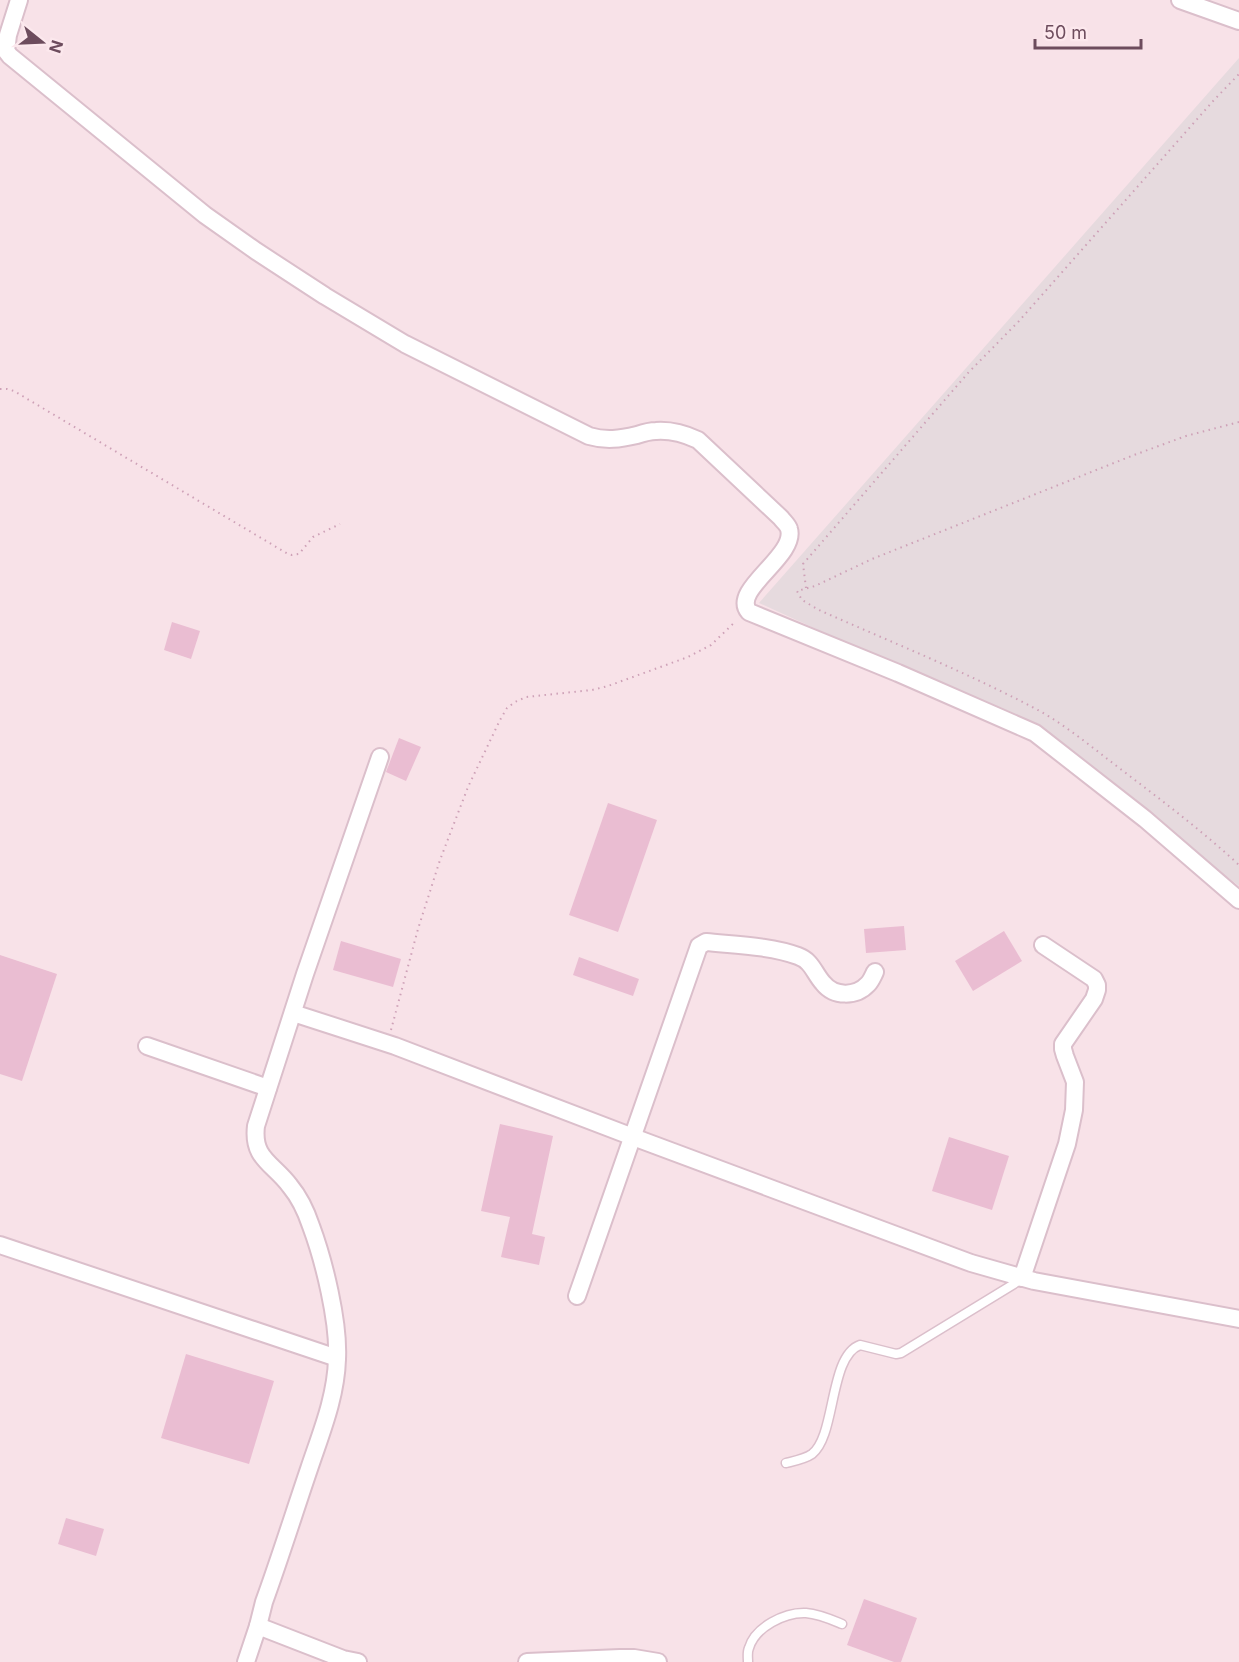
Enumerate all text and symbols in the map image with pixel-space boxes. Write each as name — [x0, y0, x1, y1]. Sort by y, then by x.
north arrow — [12, 12, 72, 72]
scale bar — [1035, 12, 1142, 50]
text: 50 m — [1044, 22, 1087, 43]
text: N — [45, 38, 68, 56]

